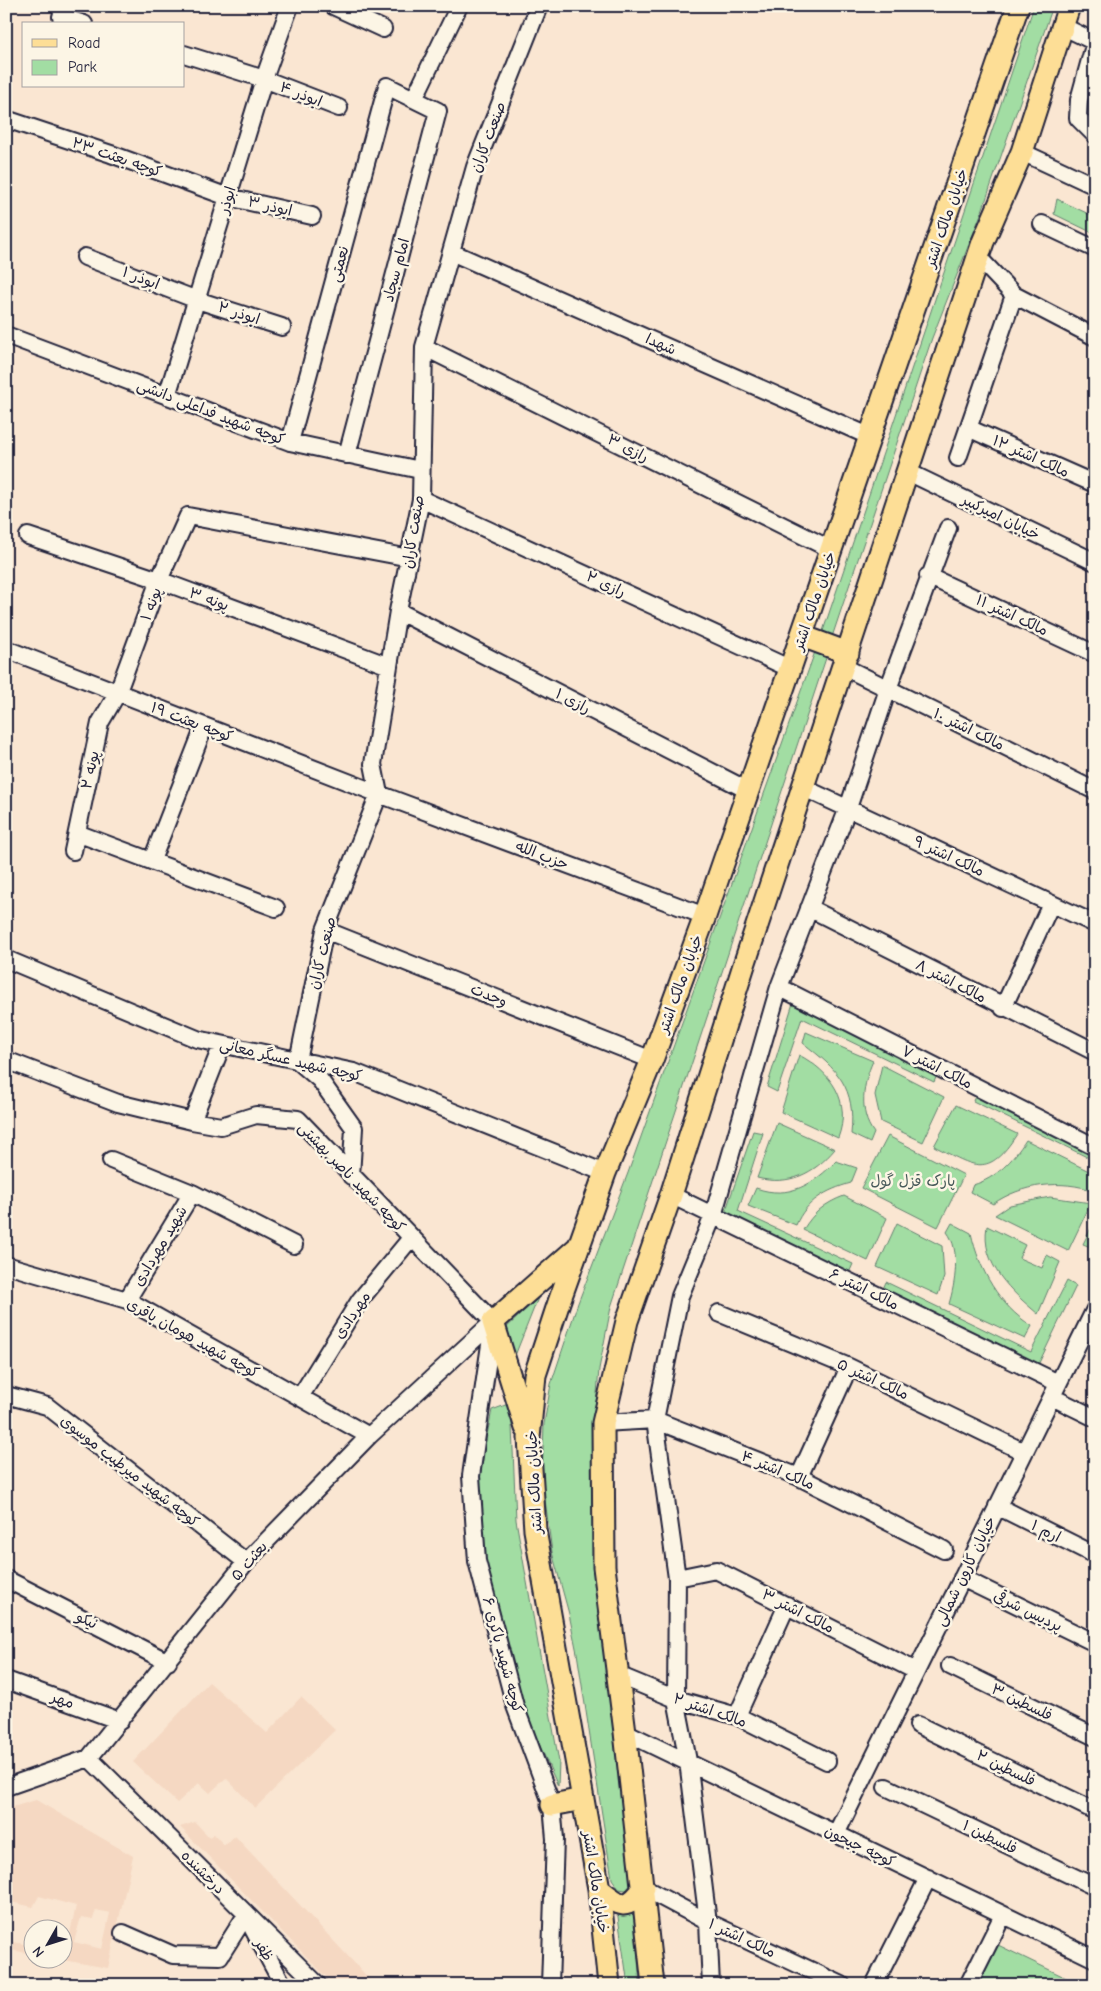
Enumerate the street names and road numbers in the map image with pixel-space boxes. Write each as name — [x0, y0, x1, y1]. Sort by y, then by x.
street label: ابوذر ۴ — [277, 77, 325, 111]
street label: صنعت کاران — [466, 99, 510, 175]
street label: کوچه بعثت ۲۳ — [69, 133, 164, 182]
street label: خیابان مالک اشتر — [920, 166, 971, 272]
street label: ابوذر — [214, 184, 240, 217]
street label: ابوذر ۳ — [246, 192, 294, 220]
street label: امام سجاد — [379, 236, 415, 304]
street label: نعمتی — [326, 244, 353, 284]
street label: ابوذر ۱ — [120, 263, 162, 293]
street label: ابوذر ۲ — [216, 298, 262, 328]
street label: شهدا — [643, 329, 679, 359]
street label: کوچه شهید فداعلی دانشی — [134, 375, 287, 449]
street label: رازی ۳ — [604, 430, 652, 466]
street label: مالک اشتر ۱۲ — [990, 431, 1072, 481]
street label: خیابان امیرکبیر — [957, 490, 1043, 544]
street label: صنعت کاران — [398, 494, 428, 570]
street label: خیابان مالک اشتر — [788, 549, 839, 655]
street label: رازی ۲ — [583, 567, 629, 601]
street label: پونه ۳ — [186, 584, 231, 615]
street label: پونه ۱ — [137, 585, 166, 624]
street label: مالک اشتر ۱۱ — [973, 591, 1051, 639]
street label: رازی ۱ — [552, 685, 594, 717]
street label: کوچه بعثت ۱۹ — [148, 698, 236, 747]
street label: مالک اشتر ۱۰ — [931, 704, 1007, 754]
street label: پونه ۲ — [77, 749, 104, 791]
street label: مالک اشتر ۹ — [911, 832, 987, 880]
street label: حزب الله — [513, 837, 571, 873]
street label: صنعت کاران — [304, 915, 340, 991]
street label: خیابان مالک اشتر — [653, 932, 706, 1038]
street label: مالک اشتر ۸ — [913, 956, 989, 1006]
street label: وحدت — [468, 980, 510, 1010]
street label: کوچه شهید عسگر معانی — [218, 1035, 364, 1086]
street label: مالک اشتر ۷ — [899, 1042, 975, 1092]
street label: کوچه شهید ناصر بهشتی — [294, 1118, 409, 1237]
street label: شهید مهردادی — [129, 1203, 191, 1289]
street label: مالک اشتر ۶ — [826, 1264, 902, 1314]
street label: مهردادی — [330, 1288, 374, 1342]
street label: کوچه شهید هومان باقری — [123, 1294, 262, 1383]
street label: مالک اشتر ۵ — [834, 1355, 912, 1403]
street label: کوچه شهید میرطیب موسوی — [56, 1411, 203, 1532]
street label: خیابان مالک اشتر — [522, 1430, 546, 1536]
street label: مالک اشتر ۴ — [739, 1447, 817, 1493]
street label: خیابان کارون شمالی — [931, 1513, 1000, 1629]
street label: ارم ۱ — [1027, 1516, 1064, 1548]
street label: بعثت ۵ — [227, 1538, 271, 1584]
street label: مالک اشتر ۳ — [759, 1585, 837, 1637]
street label: پردیس شرقی — [990, 1585, 1066, 1636]
street label: کوچه شهید باکری ۶ — [478, 1595, 527, 1715]
street label: نیکو — [73, 1607, 100, 1633]
street label: فلسطین ۳ — [989, 1680, 1055, 1724]
street label: مهر — [47, 1687, 77, 1712]
street label: مالک اشتر ۲ — [671, 1689, 749, 1731]
street label: فلسطین ۲ — [974, 1746, 1038, 1790]
street label: فلسطین ۱ — [960, 1816, 1020, 1858]
street label: کوچه جیحون — [821, 1821, 898, 1872]
street label: خیابان مالک اشتر — [579, 1828, 613, 1935]
street label: درخشنده — [177, 1846, 229, 1898]
street label: مالک اشتر ۱ — [706, 1915, 778, 1961]
street label: ظفر — [250, 1934, 277, 1964]

